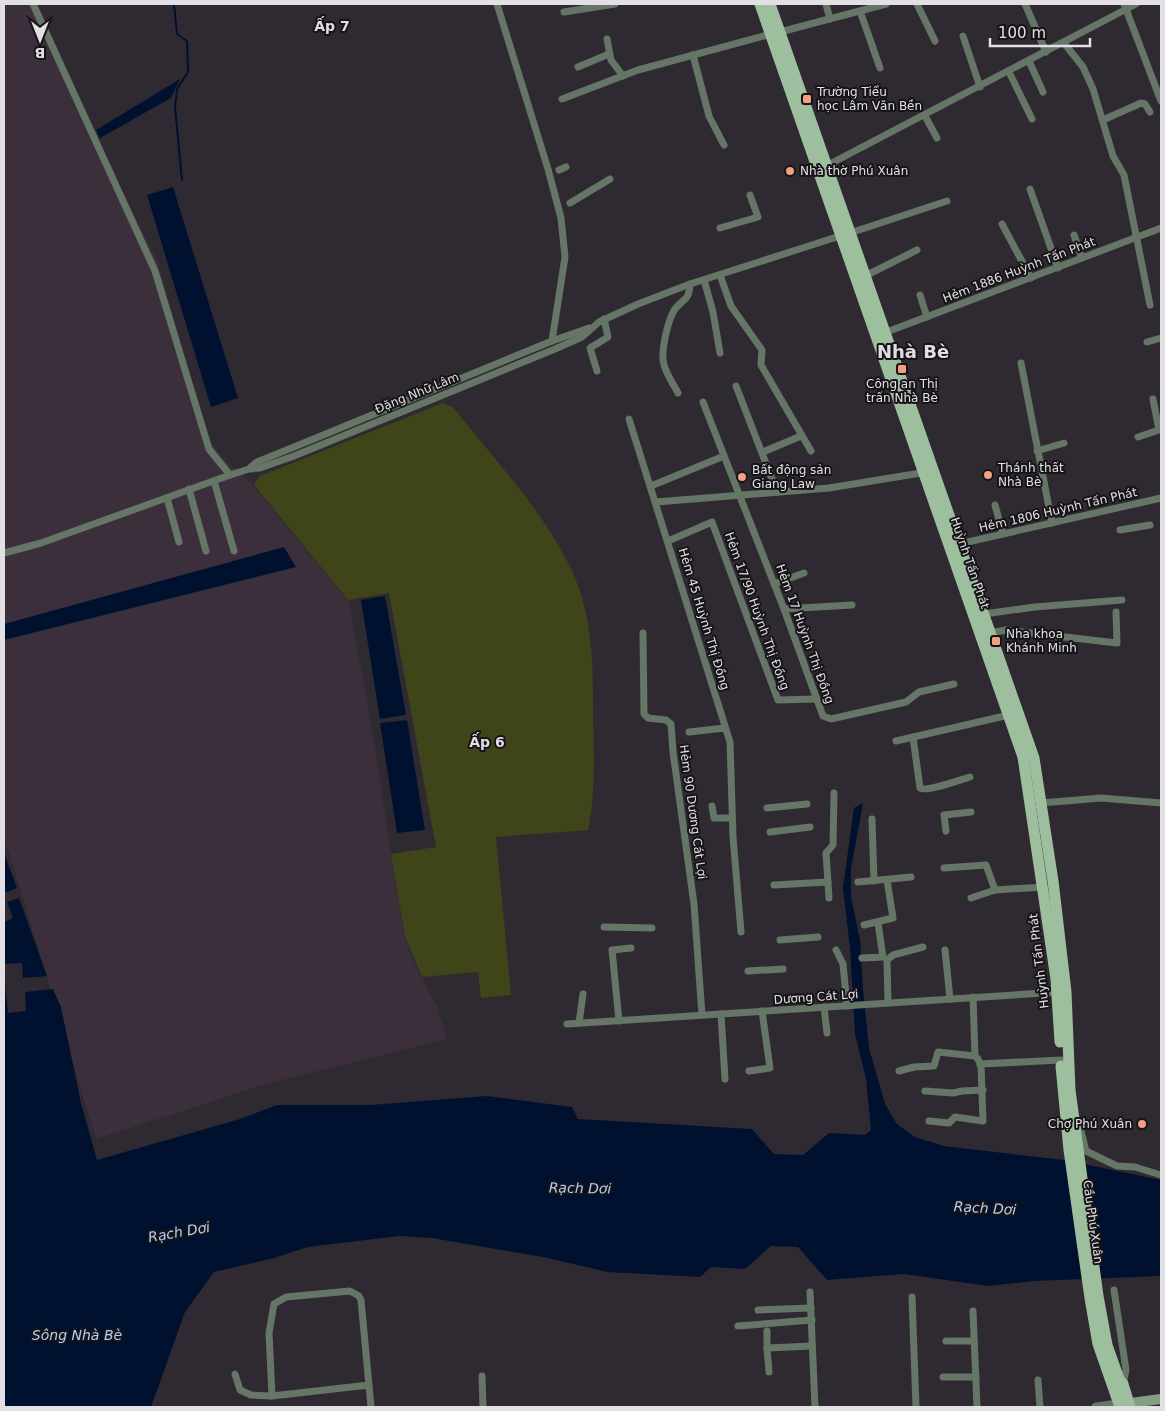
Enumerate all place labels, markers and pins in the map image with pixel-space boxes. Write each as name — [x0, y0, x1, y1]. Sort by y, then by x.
place label: Trường Tiểu học Lâm Văn Bền — [816, 85, 922, 113]
marker: Trường Tiểu học Lâm Văn Bền — [801, 93, 813, 105]
place label: Nhà thờ Phú Xuân — [800, 164, 908, 178]
marker: Nhà thờ Phú Xuân — [784, 165, 796, 177]
marker: Công an Thị trấn Nhà Bè — [896, 363, 908, 375]
place label: Công an Thị trấn Nhà Bè — [866, 377, 938, 405]
place label: Thánh thất Nhà Bè — [997, 461, 1064, 489]
place label: Bất động sản Giang Law — [752, 463, 831, 491]
marker: Thánh thất Nhà Bè — [982, 469, 994, 481]
marker: Bất động sản Giang Law — [736, 471, 748, 483]
place label: Nha khoa Khánh Minh — [1006, 627, 1077, 655]
marker: Nha khoa Khánh Minh — [990, 635, 1002, 647]
place label: Chợ Phú Xuân — [1048, 1117, 1132, 1131]
marker: Chợ Phú Xuân — [1136, 1118, 1148, 1130]

